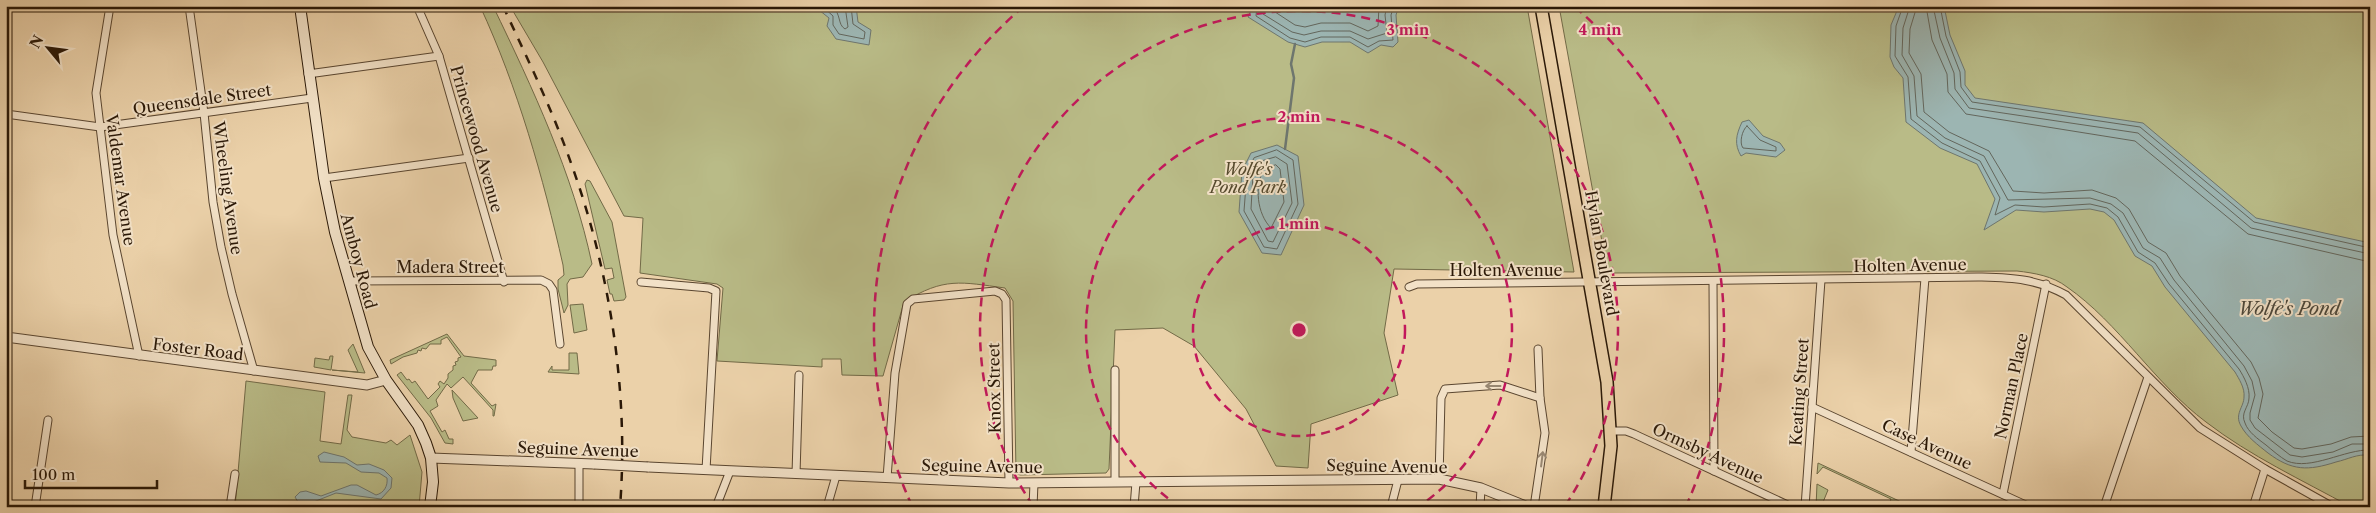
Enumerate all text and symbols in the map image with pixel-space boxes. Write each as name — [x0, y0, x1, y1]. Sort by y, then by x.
text: 3 min — [1387, 20, 1430, 39]
text: 4 min — [1578, 20, 1622, 39]
north arrow — [22, 22, 72, 72]
text: N — [26, 32, 47, 51]
street label: Princewood Avenue — [446, 63, 508, 215]
street label: Queensdale Street — [131, 79, 273, 119]
text: 2 min — [1277, 107, 1321, 126]
street label: Valdemar Avenue — [102, 112, 140, 247]
street label: Wheeling Avenue — [209, 119, 247, 256]
park label: Wolfe's Pond Park — [1208, 159, 1287, 197]
street label: Hylan Boulevard — [1581, 189, 1623, 317]
street label: Amboy Road — [336, 210, 381, 311]
text: 1 min — [1278, 214, 1320, 233]
street label: Holten Avenue — [1853, 254, 1967, 276]
street label: Madera Street — [396, 257, 504, 277]
street label: Holten Avenue — [1449, 260, 1563, 280]
water label: Wolfe's Pond — [2238, 298, 2342, 320]
centre of rings — [1290, 321, 1308, 339]
street label: Norman Place — [1990, 331, 2032, 441]
street label: Foster Road — [151, 334, 245, 365]
street label: Keating Street — [1785, 337, 1813, 447]
street label: Knox Street — [983, 342, 1005, 433]
one-way arrow — [1486, 381, 1502, 391]
street label: Case Avenue — [1879, 414, 1975, 474]
street label: Ormsby Avenue — [1649, 419, 1767, 487]
street label: Seguine Avenue — [517, 437, 639, 461]
one-way arrow — [1537, 451, 1547, 467]
street label: Seguine Avenue — [921, 455, 1043, 477]
street label: Seguine Avenue — [1326, 455, 1448, 477]
scale bar — [25, 458, 158, 490]
text: 100 m — [32, 465, 75, 484]

